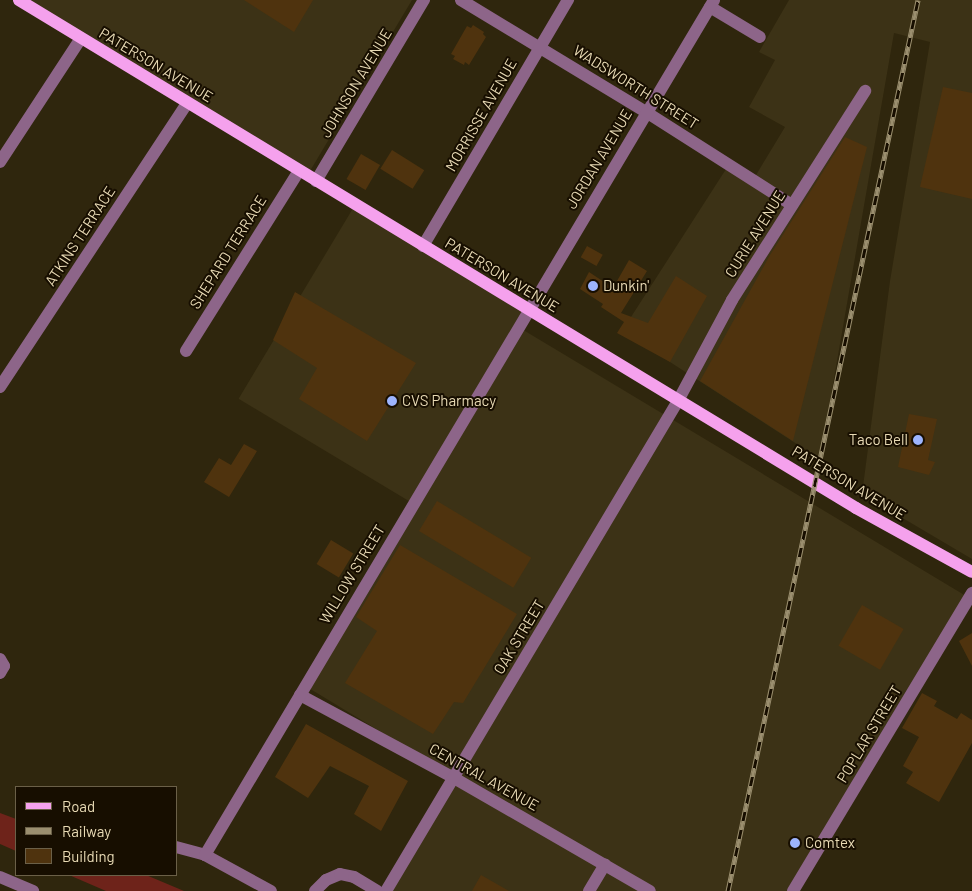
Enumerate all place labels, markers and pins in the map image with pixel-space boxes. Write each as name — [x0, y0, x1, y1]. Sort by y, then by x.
place label: Dunkin' — [603, 277, 649, 295]
marker: Dunkin' — [587, 280, 599, 292]
place label: CVS Pharmacy — [402, 392, 496, 410]
marker: CVS Pharmacy — [386, 395, 398, 407]
place label: Taco Bell — [849, 431, 908, 449]
marker: Taco Bell — [912, 434, 924, 446]
place label: Comtex — [805, 834, 855, 852]
marker: Comtex — [789, 837, 801, 849]

